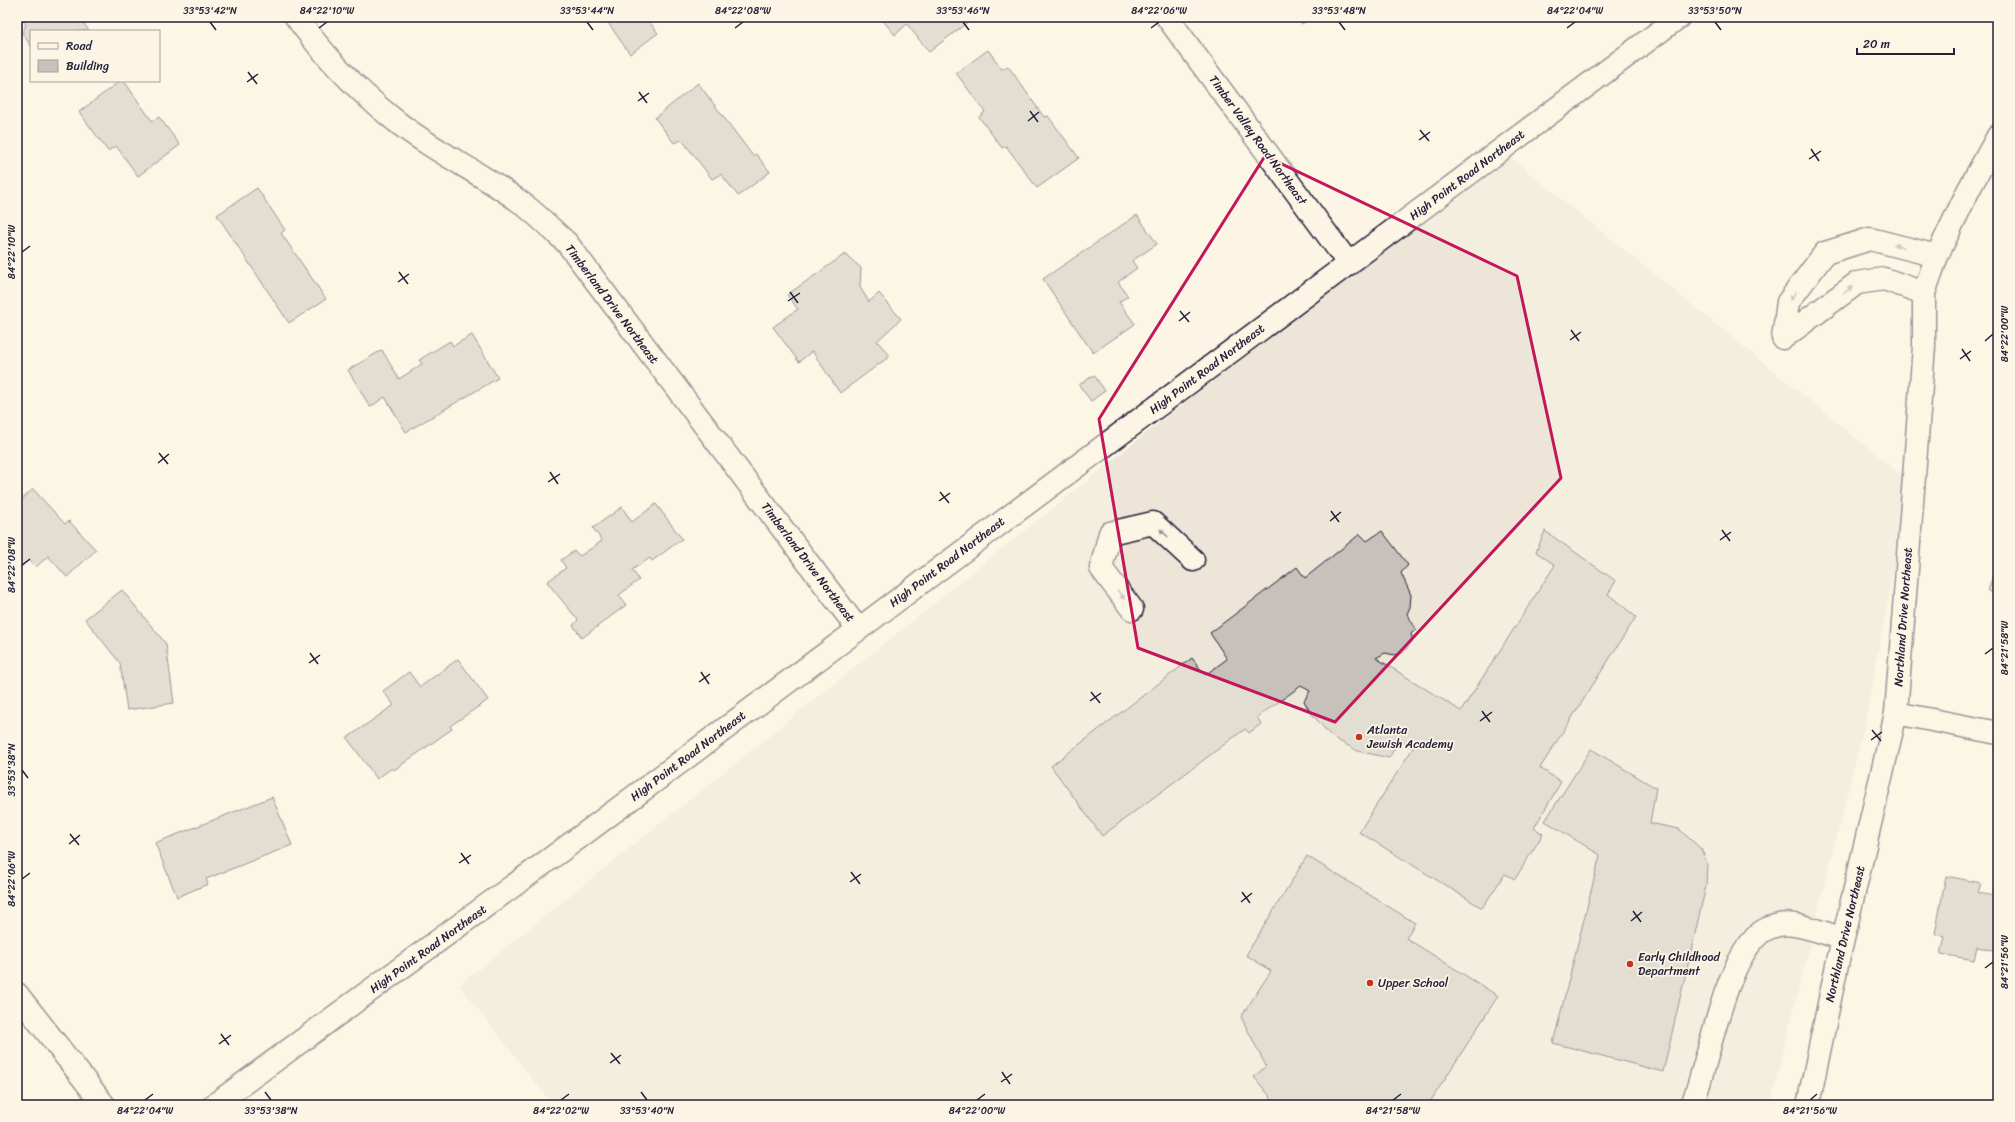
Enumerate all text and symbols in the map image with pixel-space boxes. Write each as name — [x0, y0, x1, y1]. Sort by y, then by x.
text: 33°53'42"N — [183, 2, 237, 20]
text: 84°22'10"W — [300, 2, 354, 20]
text: 33°53'44"N — [560, 2, 614, 20]
text: 84°22'08"W — [715, 2, 771, 20]
text: 33°53'46"N — [936, 2, 990, 20]
text: 84°22'06"W — [1131, 2, 1187, 20]
text: 33°53'48"N — [1312, 2, 1366, 20]
text: 84°22'04"W — [1547, 2, 1603, 20]
text: 33°53'50"N — [1688, 2, 1742, 20]
legend — [30, 30, 160, 82]
scale bar — [1857, 30, 1954, 56]
text: 20 m — [1863, 33, 1890, 55]
text: Road — [66, 35, 93, 57]
text: Building — [66, 55, 109, 77]
street label: Timber Valley Road Northeast — [1203, 70, 1314, 211]
street label: High Point Road Northeast — [1404, 124, 1530, 226]
text: 84°22'10"W — [3, 225, 21, 279]
street label: Timberland Drive Northeast — [559, 239, 665, 369]
one-way arrow — [1893, 243, 1906, 249]
one-way arrow — [1842, 285, 1853, 294]
one-way arrow — [1789, 290, 1798, 301]
text: 84°22'00"W — [1996, 306, 2014, 362]
street label: High Point Road Northeast — [1144, 318, 1270, 420]
street label: Timberland Drive Northeast — [755, 497, 861, 627]
street label: High Point Road Northeast — [884, 511, 1010, 613]
one-way arrow — [1159, 529, 1169, 538]
text: 84°22'08"W — [3, 537, 21, 593]
street label: Northland Drive Northeast — [1887, 547, 1919, 687]
one-way arrow — [1117, 589, 1125, 600]
text: 84°21'58"W — [1996, 621, 2014, 675]
street label: High Point Road Northeast — [625, 705, 751, 807]
place label: Atlanta Jewish Academy — [1366, 719, 1454, 755]
marker: Atlanta Jewish Academy — [1354, 732, 1364, 742]
text: 33°53'38"N — [3, 743, 21, 797]
text: 84°22'06"W — [3, 851, 21, 907]
street label: Northland Drive Northeast — [1819, 864, 1871, 1004]
street label: High Point Road Northeast — [365, 899, 491, 999]
text: 84°21'56"W — [1996, 935, 2014, 989]
place label: Early Childhood Department — [1638, 946, 1720, 982]
marker: Early Childhood Department — [1625, 959, 1635, 969]
place label: Upper School — [1378, 972, 1449, 994]
marker: Upper School — [1365, 978, 1375, 988]
text: 84°22'04"W — [117, 1102, 173, 1120]
text: 33°53'38"N — [244, 1102, 298, 1120]
text: 84°22'02"W — [533, 1102, 589, 1120]
text: 33°53'40"N — [620, 1102, 674, 1120]
text: 84°22'00"W — [949, 1102, 1005, 1120]
text: 84°21'58"W — [1366, 1102, 1420, 1120]
text: 84°21'56"W — [1783, 1102, 1837, 1120]

